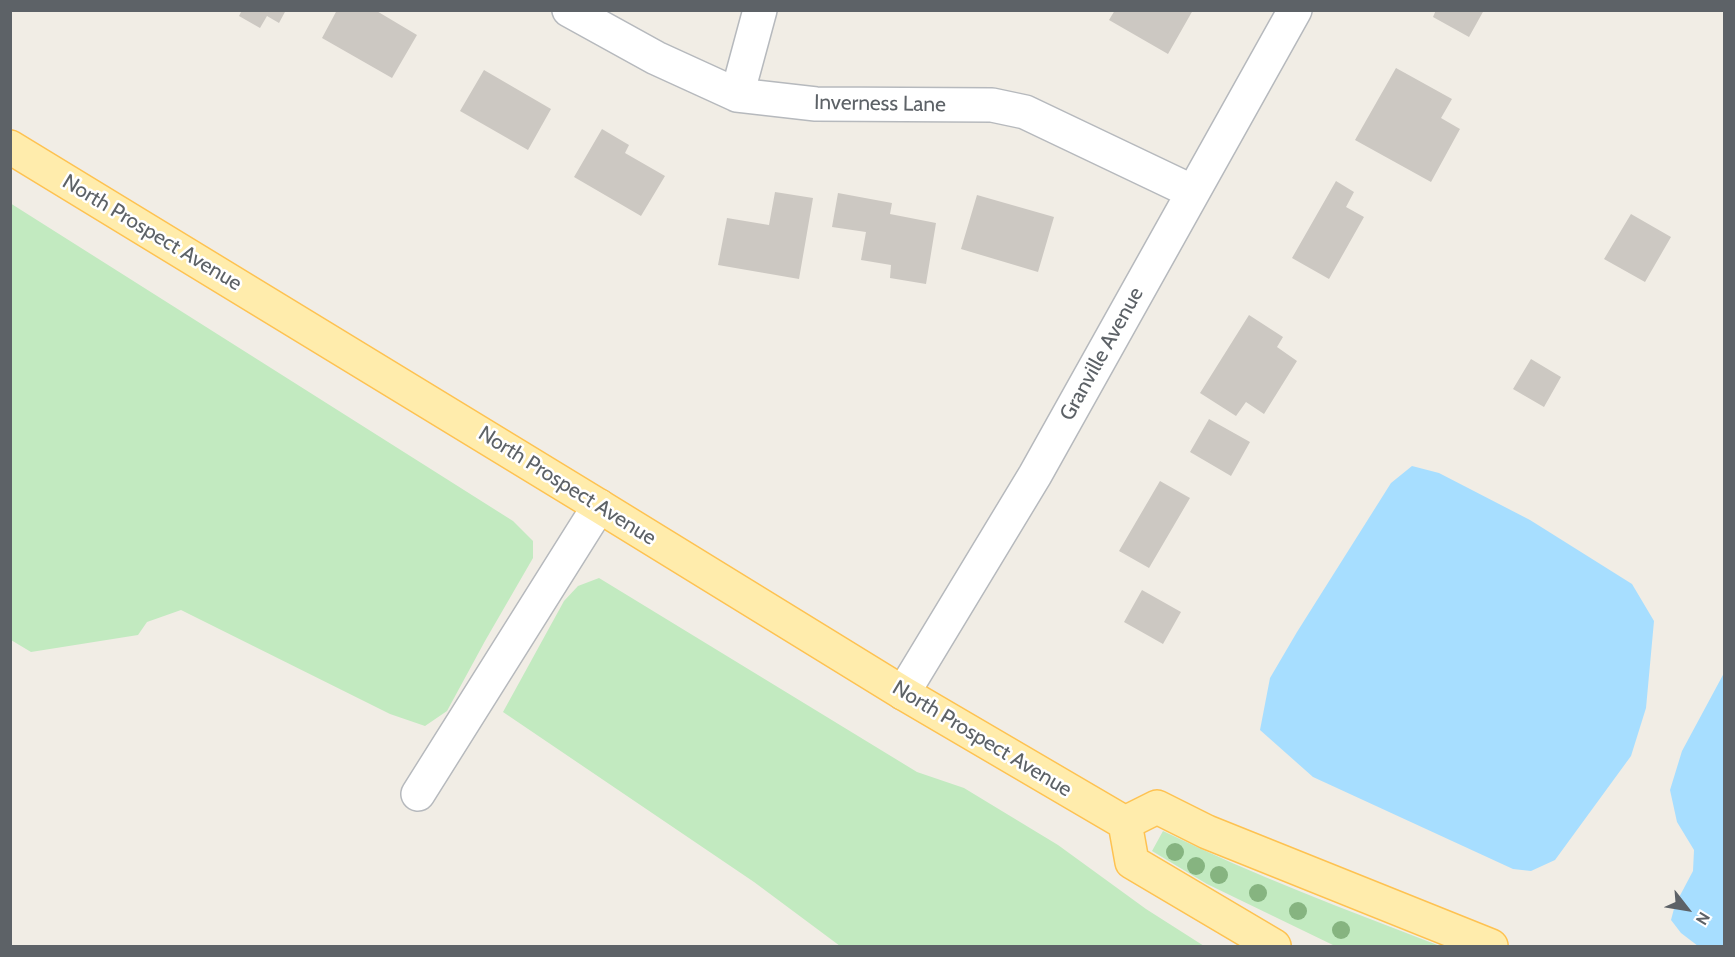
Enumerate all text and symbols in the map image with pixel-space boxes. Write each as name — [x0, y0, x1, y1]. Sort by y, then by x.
street label: Inverness Lane — [814, 90, 946, 118]
street label: North Prospect Avenue — [58, 169, 246, 297]
street label: Granville Avenue — [1055, 283, 1149, 425]
street label: North Prospect Avenue — [474, 421, 660, 551]
street label: North Prospect Avenue — [888, 675, 1076, 803]
north arrow — [1657, 879, 1717, 939]
text: N — [1692, 909, 1714, 928]

